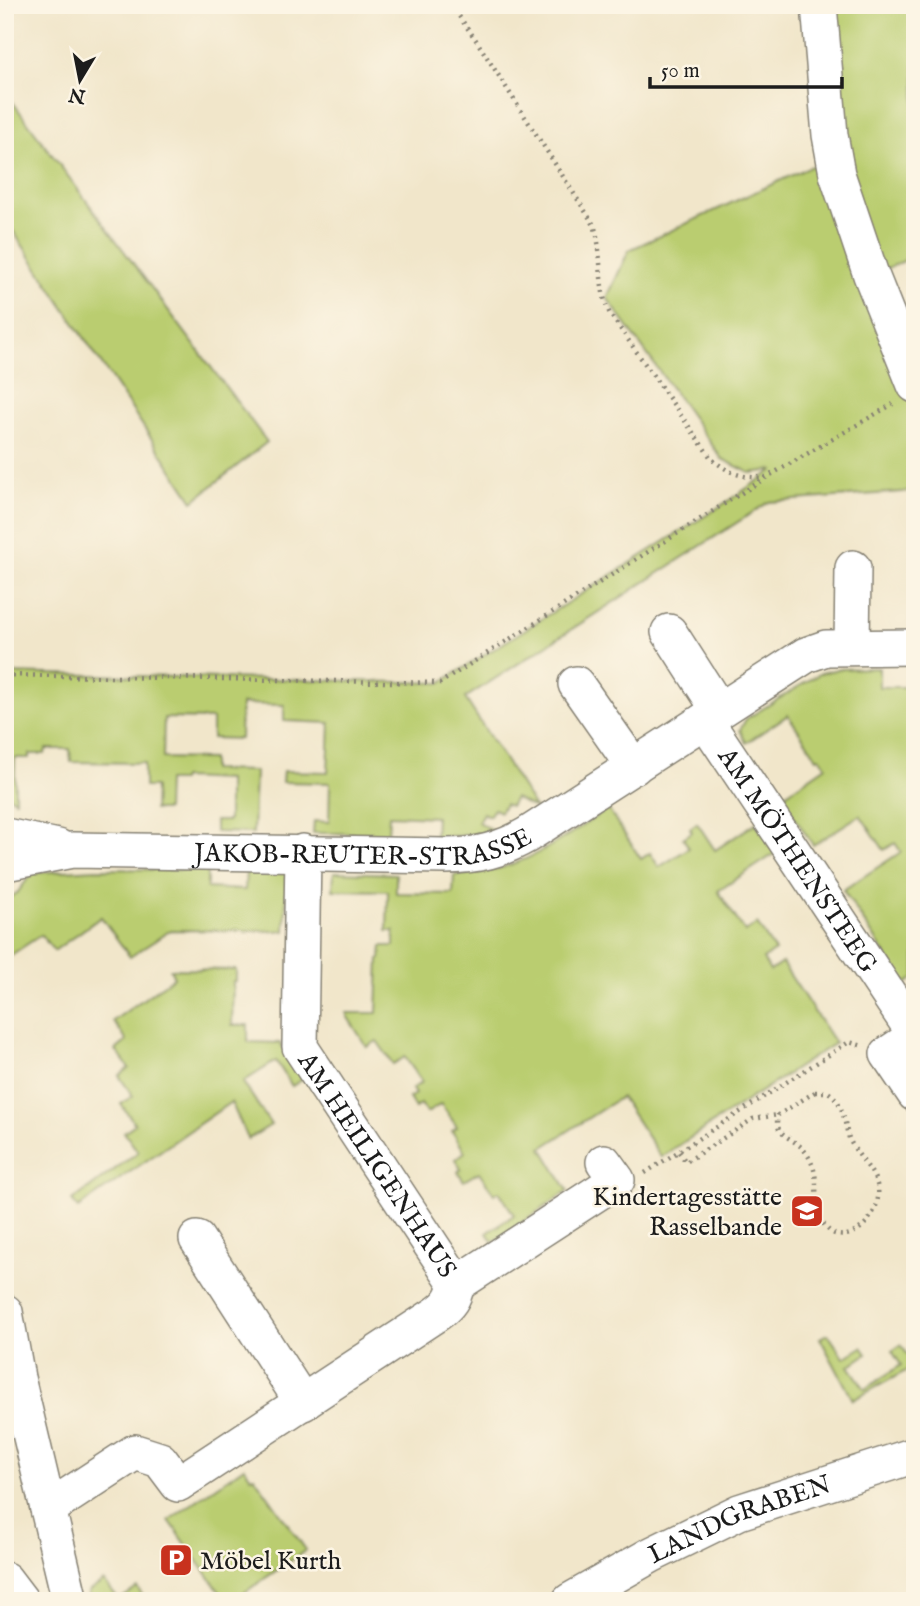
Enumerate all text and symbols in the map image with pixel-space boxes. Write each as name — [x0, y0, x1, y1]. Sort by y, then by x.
north arrow — [46, 46, 116, 116]
scale bar — [650, 46, 843, 90]
text: 50 m — [661, 58, 700, 85]
text: N — [67, 81, 89, 108]
street label: AM MÖTHENSTEEG — [709, 741, 884, 980]
street label: JAKOB-REUTER-STRASSE — [191, 821, 538, 874]
street label: AM HEILIGENHAUS — [289, 1045, 463, 1284]
place label: Kindertagesstätte Rasselbande — [593, 1181, 782, 1244]
school or university icon: Kindertagesstätte Rasselbande — [788, 1192, 826, 1230]
street label: LANDGRABEN — [643, 1468, 835, 1572]
parking icon: Möbel Kurth — [157, 1541, 195, 1579]
place label: Möbel Kurth — [200, 1545, 341, 1578]

